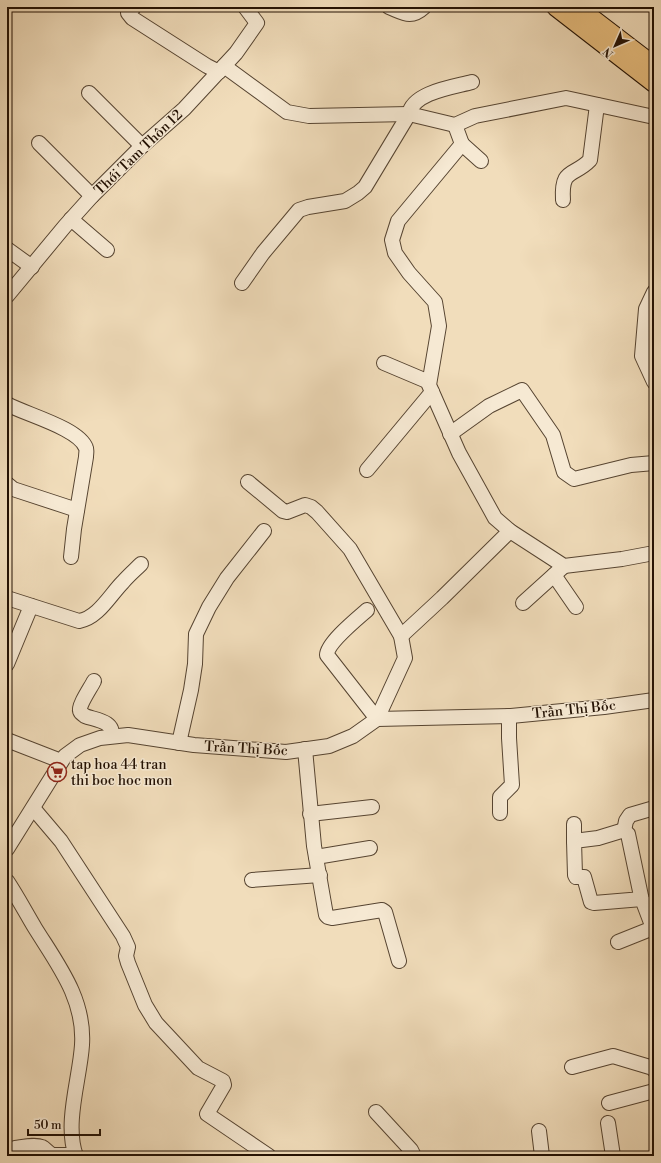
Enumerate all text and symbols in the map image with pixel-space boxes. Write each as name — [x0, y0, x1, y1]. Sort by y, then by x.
north arrow — [595, 26, 635, 66]
text: N — [600, 44, 617, 60]
street label: Thới Tam Thôn 12 — [91, 106, 187, 199]
street label: Trần Thị Bốc — [532, 697, 617, 723]
street label: Trần Thị Bốc — [204, 738, 288, 760]
place label: tap hoa 44 tran thi boc hoc mon — [71, 756, 173, 790]
supermarket icon: tap hoa 44 tran thi boc hoc mon — [46, 761, 68, 783]
scale bar — [28, 1111, 100, 1137]
text: 50 m — [34, 1118, 62, 1133]

